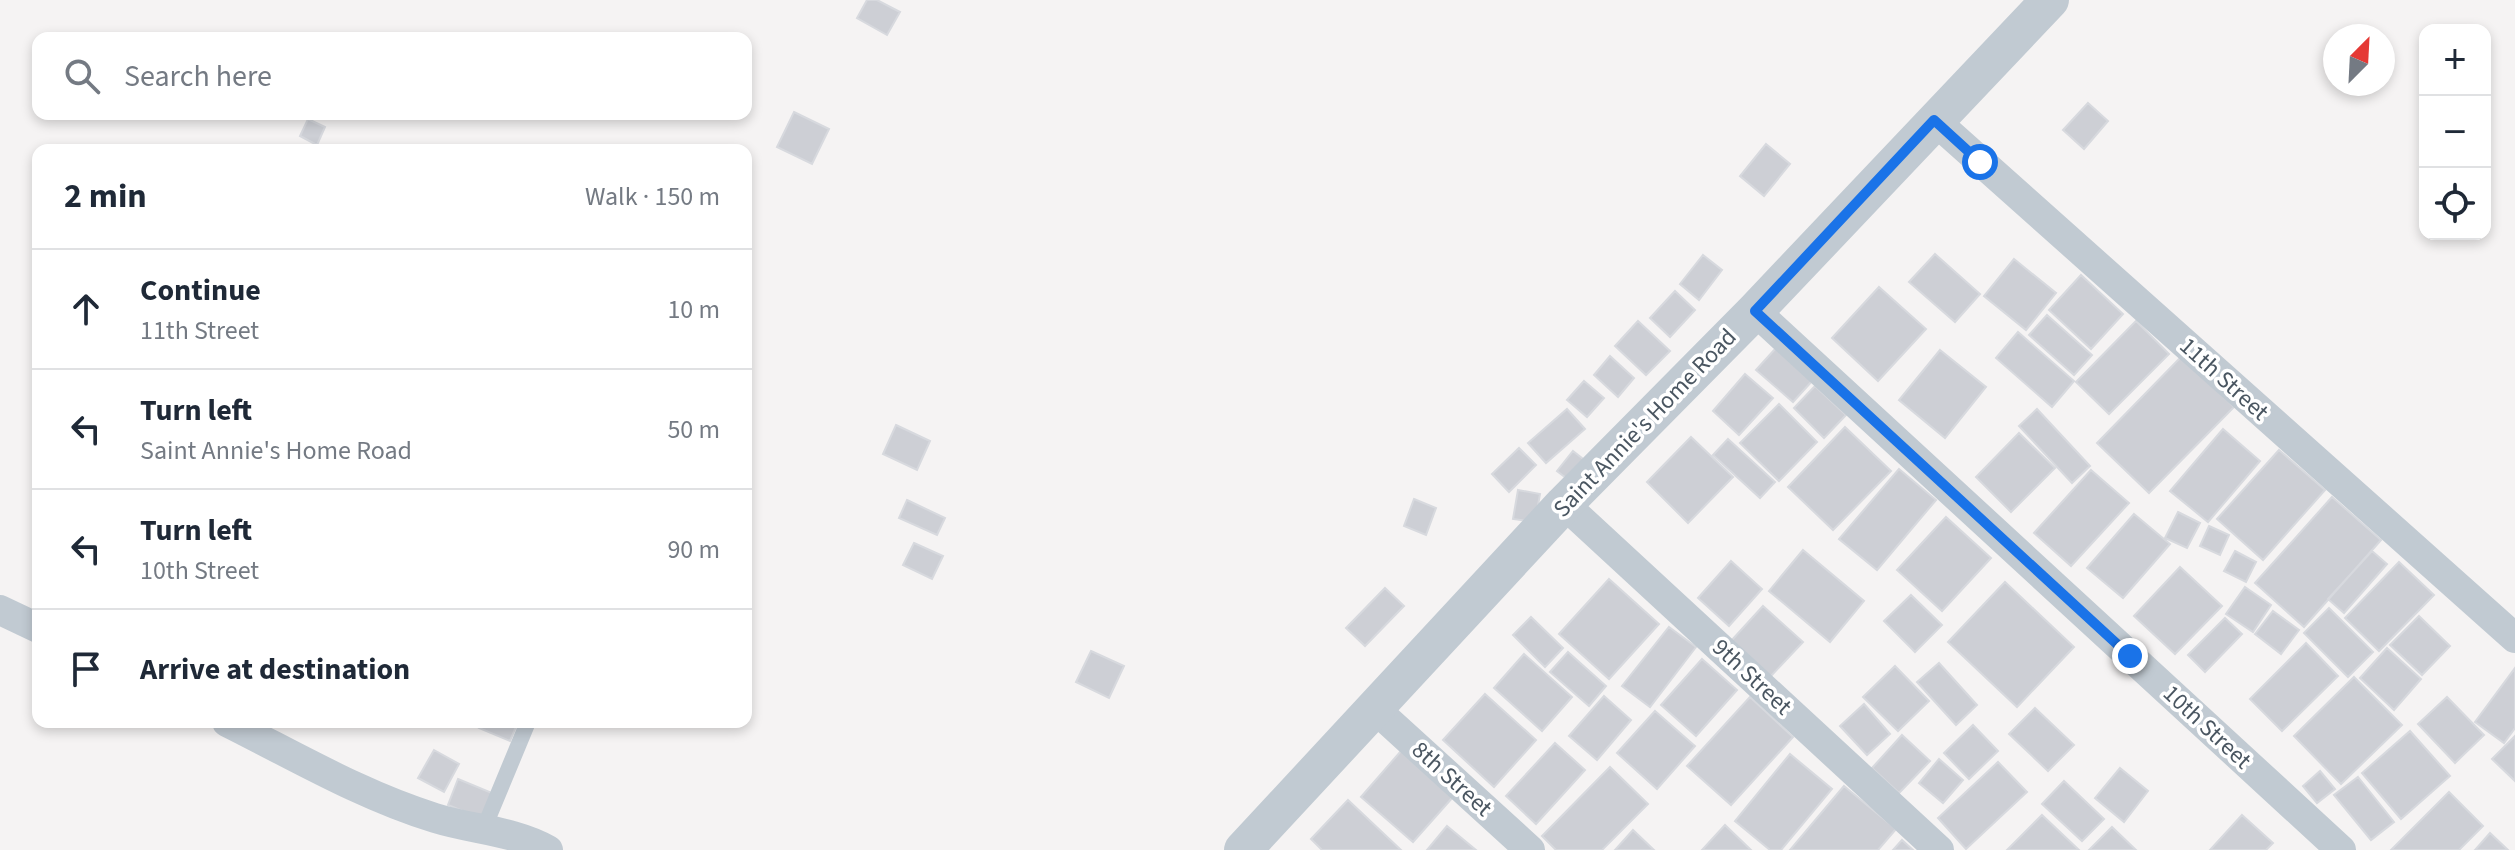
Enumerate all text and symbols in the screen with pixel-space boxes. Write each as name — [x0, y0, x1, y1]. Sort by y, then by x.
north arrow — [2323, 24, 2395, 96]
map controls — [2419, 24, 2491, 240]
button: + — [2419, 24, 2491, 96]
search box — [32, 32, 752, 120]
icon: search — [60, 54, 104, 98]
text: Search here — [124, 55, 272, 98]
button: − — [2419, 96, 2491, 168]
route start — [1962, 144, 1998, 180]
button: locate — [2419, 168, 2491, 240]
text: 2 min — [64, 172, 147, 221]
text: Walk · 150 m — [585, 178, 720, 215]
text: Continue — [140, 269, 261, 312]
icon: ahead — [64, 287, 108, 331]
text: 10 m — [667, 291, 720, 328]
text: 11th Street — [140, 312, 259, 349]
street label: Saint Annie's Home Road — [1545, 321, 1745, 525]
street label: 11th Street — [2171, 329, 2277, 429]
text: Turn left — [140, 389, 252, 432]
icon: left — [64, 407, 108, 451]
text: 50 m — [667, 411, 720, 448]
text: Saint Annie's Home Road — [140, 432, 412, 469]
text: Turn left — [140, 509, 252, 552]
icon: left — [64, 527, 108, 571]
text: 90 m — [667, 531, 720, 568]
text: 10th Street — [140, 552, 259, 589]
street label: 9th Street — [1704, 631, 1800, 723]
route end — [2112, 638, 2148, 674]
icon: arrive — [64, 647, 108, 691]
text: Arrive at destination — [140, 648, 410, 691]
street label: 10th Street — [2155, 677, 2259, 777]
street label: 8th Street — [1404, 733, 1500, 825]

